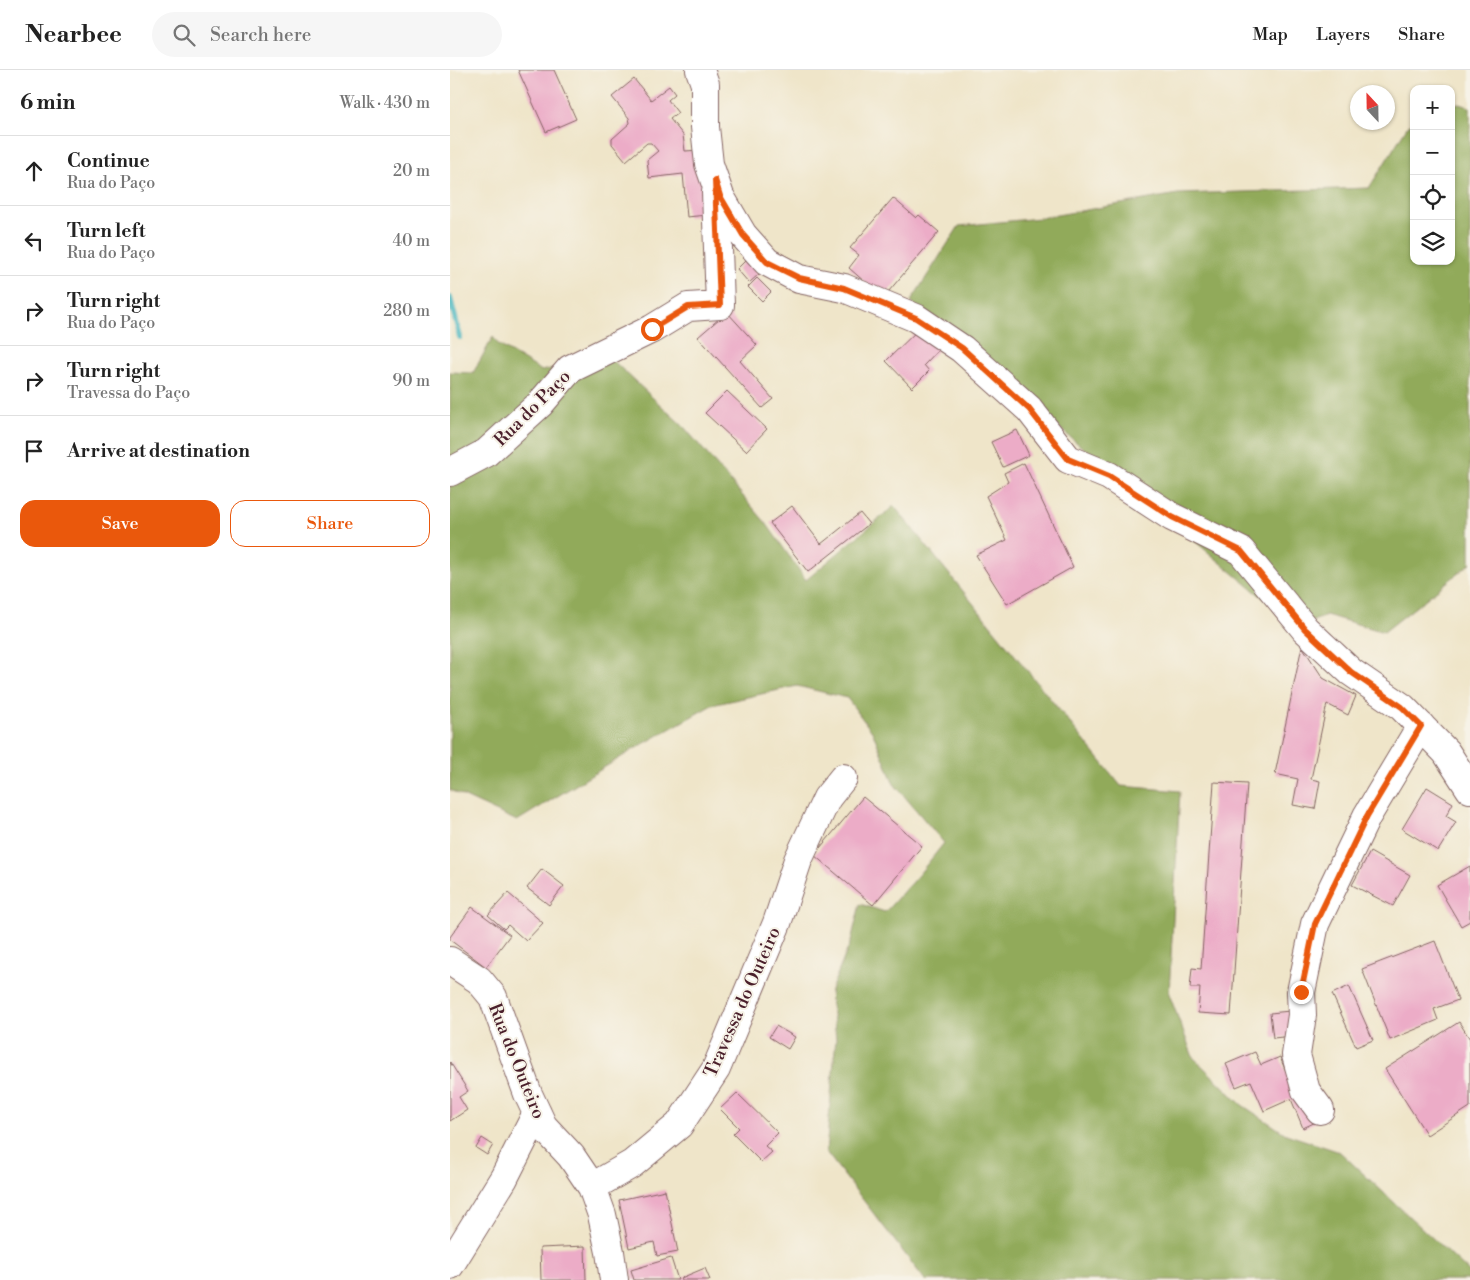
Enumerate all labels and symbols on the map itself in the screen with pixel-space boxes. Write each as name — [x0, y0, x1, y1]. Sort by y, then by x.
north arrow — [1350, 85, 1395, 130]
route start — [641, 318, 664, 341]
street label: Rua do Paço — [489, 365, 576, 452]
street label: Travessa do Outeiro — [699, 923, 786, 1081]
route end — [1290, 981, 1313, 1004]
street label: Rua do Outeiro — [483, 1000, 550, 1122]

